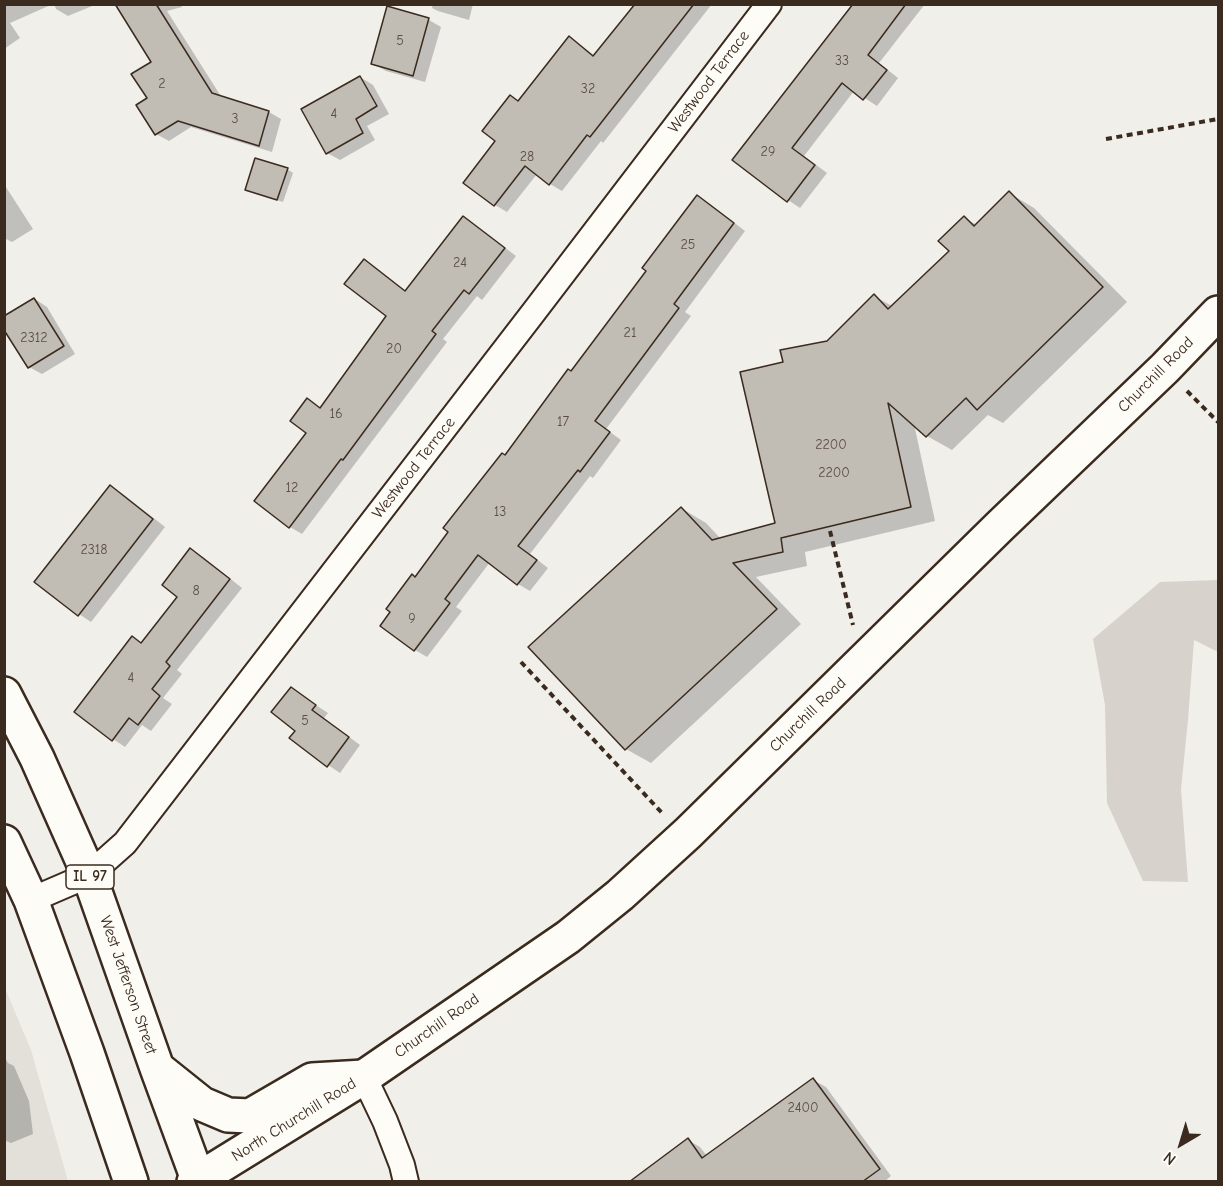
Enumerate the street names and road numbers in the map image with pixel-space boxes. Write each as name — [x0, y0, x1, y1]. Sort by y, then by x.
street label: Westwood Terrace — [664, 27, 754, 137]
street label: Churchill Road — [1114, 333, 1198, 417]
street label: Westwood Terrace — [368, 413, 460, 523]
street label: Churchill Road — [766, 674, 850, 756]
road number: IL 97 — [66, 865, 114, 889]
street label: West Jefferson Street — [95, 913, 161, 1057]
street label: Churchill Road — [391, 990, 483, 1062]
street label: North Churchill Road — [228, 1074, 360, 1166]

